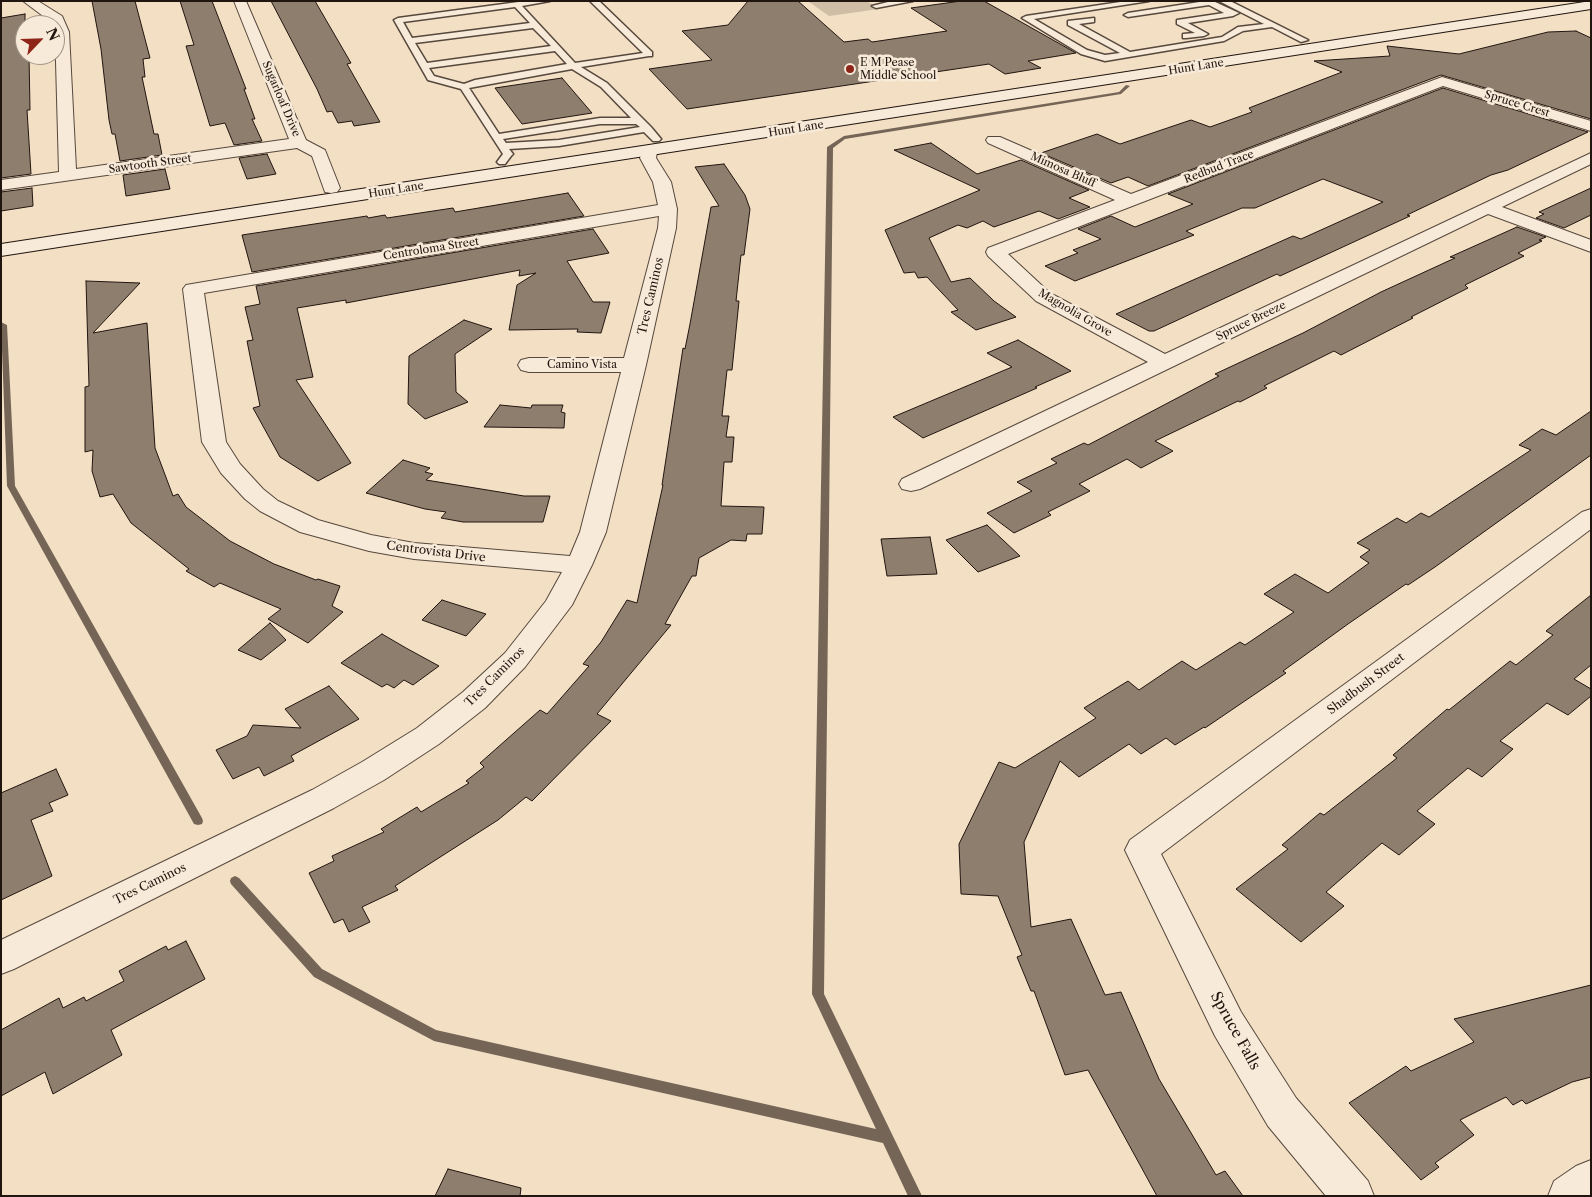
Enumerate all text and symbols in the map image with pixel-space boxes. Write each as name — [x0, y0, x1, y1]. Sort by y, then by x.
north arrow — [15, 15, 65, 65]
text: N — [42, 25, 63, 44]
place label: E M Pease Middle School — [860, 56, 936, 82]
street label: Hunt Lane — [1167, 56, 1225, 78]
street label: Sugarloaf Drive — [259, 59, 303, 139]
marker: E M Pease Middle School — [844, 63, 856, 75]
street label: Spruce Crest — [1483, 88, 1551, 120]
street label: Hunt Lane — [767, 118, 825, 140]
street label: Redbud Trace — [1182, 148, 1256, 186]
street label: Mimosa Bluff — [1028, 150, 1098, 190]
street label: Sawtooth Street — [108, 152, 192, 176]
street label: Hunt Lane — [367, 179, 425, 201]
street label: Centroloma Street — [382, 235, 480, 263]
street label: Tres Caminos — [635, 256, 667, 336]
street label: Magnolia Grove — [1036, 286, 1114, 340]
street label: Spruce Breeze — [1214, 298, 1288, 344]
street label: Camino Vista — [547, 358, 617, 372]
street label: Centrovista Drive — [386, 539, 486, 565]
street label: Tres Caminos — [462, 644, 528, 710]
street label: Shadbush Street — [1325, 650, 1407, 718]
street label: Tres Caminos — [111, 860, 189, 908]
street label: Spruce Falls — [1206, 989, 1264, 1073]

